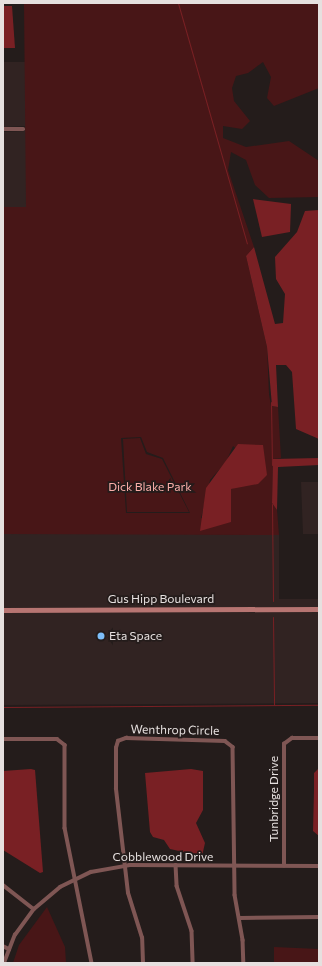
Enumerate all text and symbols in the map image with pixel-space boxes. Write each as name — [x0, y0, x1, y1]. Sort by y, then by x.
park label: Dick Blake Park — [108, 480, 192, 494]
street label: Gus Hipp Boulevard — [108, 592, 214, 606]
place label: Eta Space — [109, 629, 162, 643]
marker: Eta Space — [96, 631, 106, 641]
street label: Wenthrop Circle — [131, 722, 219, 738]
street label: Tunbridge Drive — [267, 756, 281, 842]
street label: Cobblewood Drive — [113, 850, 213, 864]

